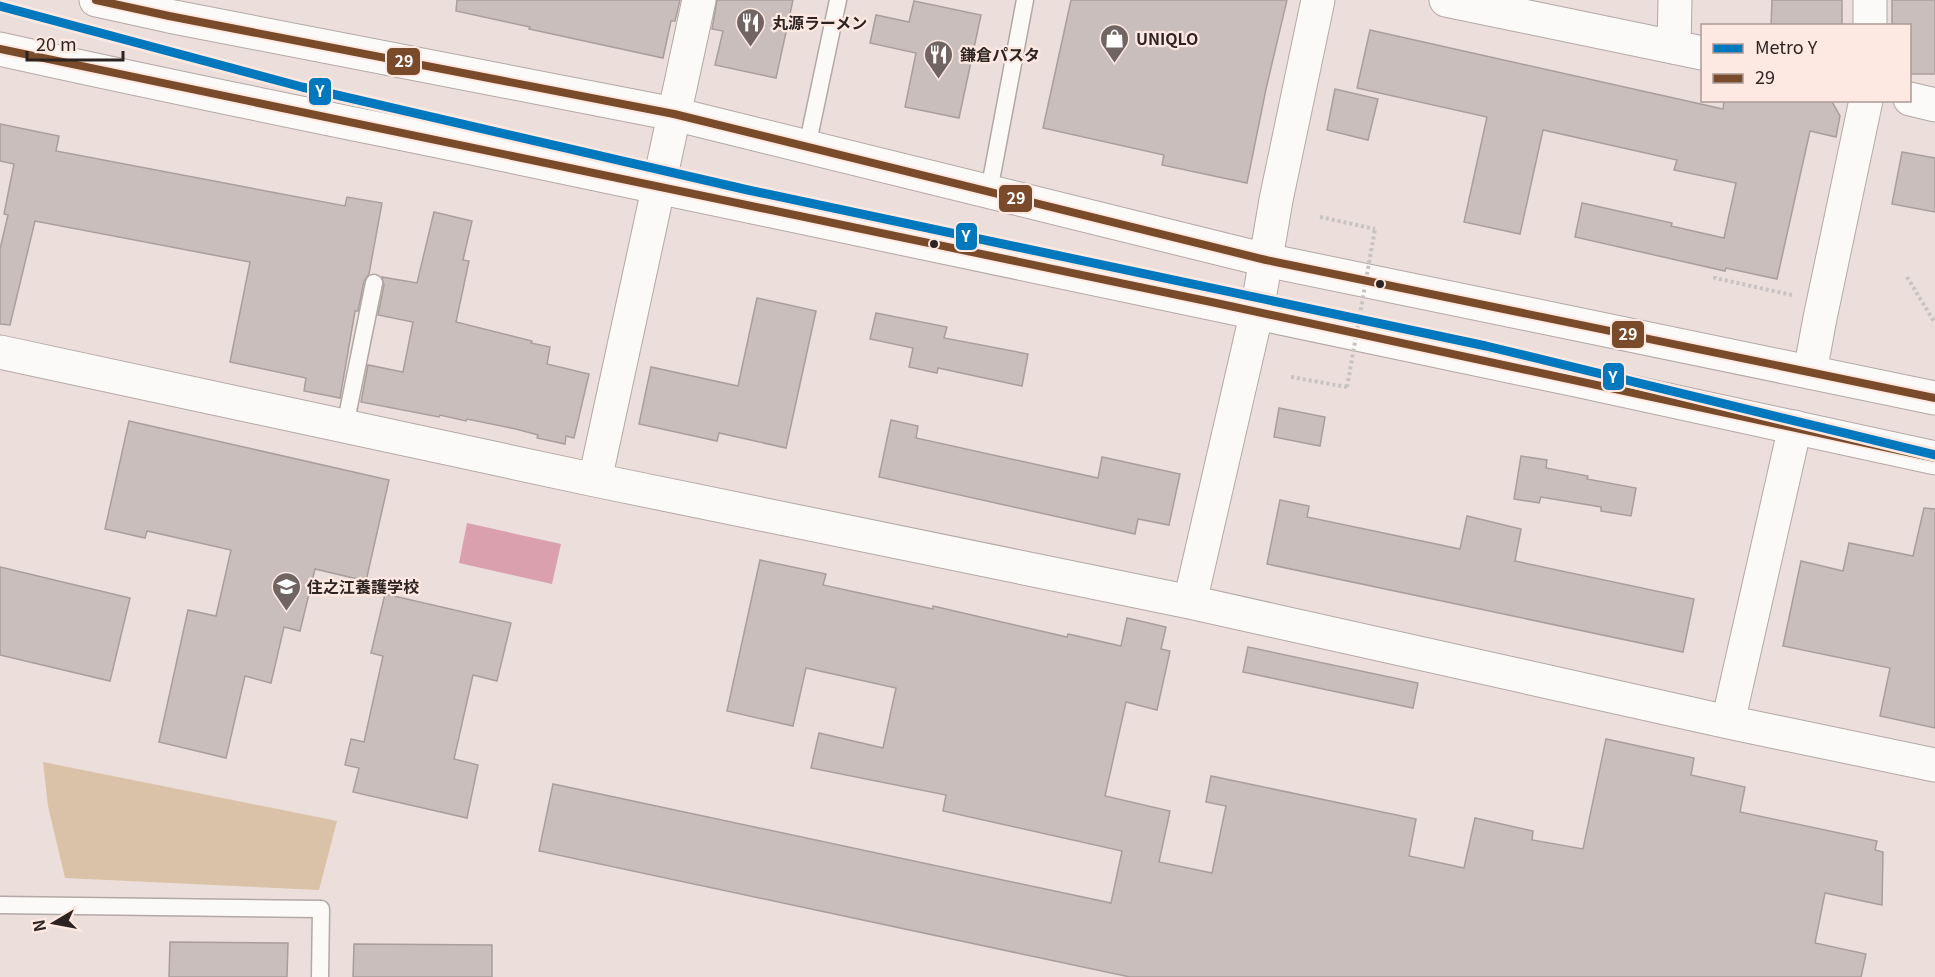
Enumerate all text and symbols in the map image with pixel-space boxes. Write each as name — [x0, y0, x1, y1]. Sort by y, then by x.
restaurant icon: 丸源ラーメン — [735, 6, 767, 48]
place label: 丸源ラーメン — [772, 10, 867, 34]
shop icon: UNIQLO — [1099, 22, 1131, 64]
scale bar — [27, 24, 123, 62]
legend — [1701, 24, 1911, 102]
place label: UNIQLO — [1136, 26, 1198, 50]
text: 20 m — [36, 30, 77, 56]
text: Metro Y — [1755, 33, 1818, 59]
restaurant icon: 鎌倉パスタ — [923, 38, 955, 80]
place label: 鎌倉パスタ — [960, 42, 1040, 66]
line badge: 29 — [386, 47, 421, 76]
text: 29 — [395, 48, 413, 72]
text: 29 — [1755, 63, 1775, 89]
line badge: Y — [308, 77, 332, 106]
text: Y — [314, 78, 325, 102]
line badge: 29 — [998, 184, 1033, 213]
text: 29 — [1007, 185, 1025, 209]
line badge: Y — [955, 222, 978, 251]
text: Y — [960, 223, 971, 247]
unlabelled marker — [928, 238, 940, 250]
unlabelled marker — [1374, 278, 1386, 290]
line badge: 29 — [1611, 320, 1645, 349]
text: 29 — [1619, 321, 1637, 345]
line badge: Y — [1602, 362, 1625, 391]
text: Y — [1607, 364, 1618, 388]
school or university icon: 住之江養護学校 — [270, 570, 302, 612]
place label: 住之江養護学校 — [306, 574, 419, 598]
north arrow — [24, 893, 84, 953]
text: N — [25, 918, 51, 934]

